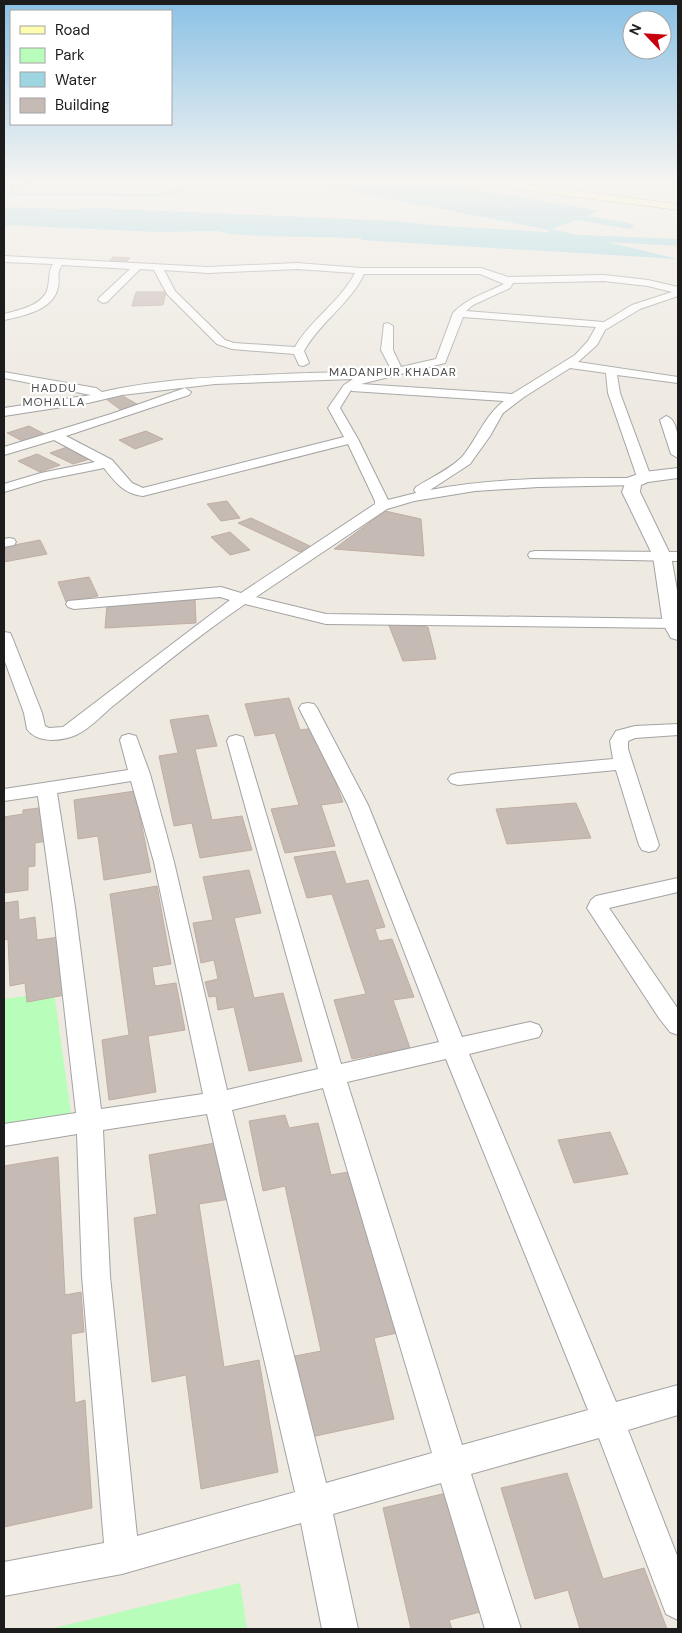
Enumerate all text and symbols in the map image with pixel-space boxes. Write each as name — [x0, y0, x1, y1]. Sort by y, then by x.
legend — [10, 10, 172, 125]
north arrow — [622, 10, 672, 60]
text: Road — [55, 20, 90, 40]
text: N — [625, 21, 646, 38]
text: Park — [55, 45, 85, 65]
text: Water — [55, 70, 97, 90]
text: Building — [55, 95, 110, 115]
district label: MADANPUR KHADAR — [329, 364, 457, 380]
district label: HADDU MOHALLA — [22, 380, 86, 410]

